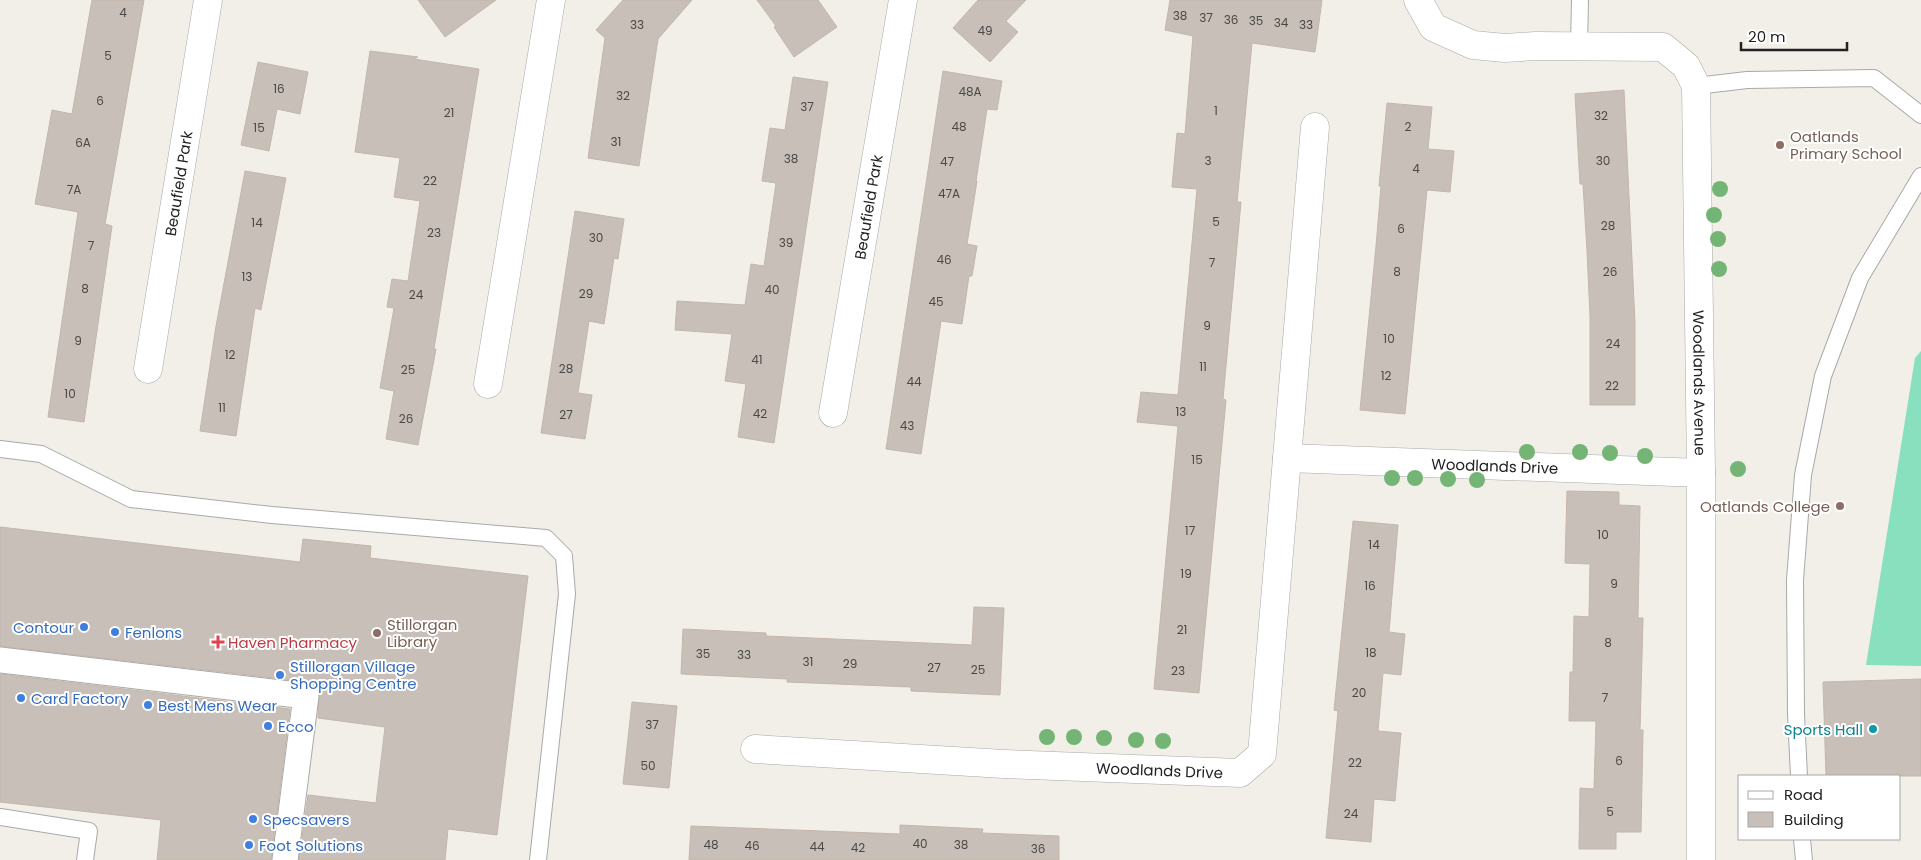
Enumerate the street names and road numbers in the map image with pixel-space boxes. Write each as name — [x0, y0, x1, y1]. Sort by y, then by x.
street label: Beaufield Park — [159, 129, 197, 238]
street label: Beaufield Park — [849, 153, 887, 261]
street label: Woodlands Avenue — [1688, 310, 1711, 456]
street label: Woodlands Drive — [1431, 453, 1559, 478]
street label: Woodlands Drive — [1096, 757, 1223, 783]

